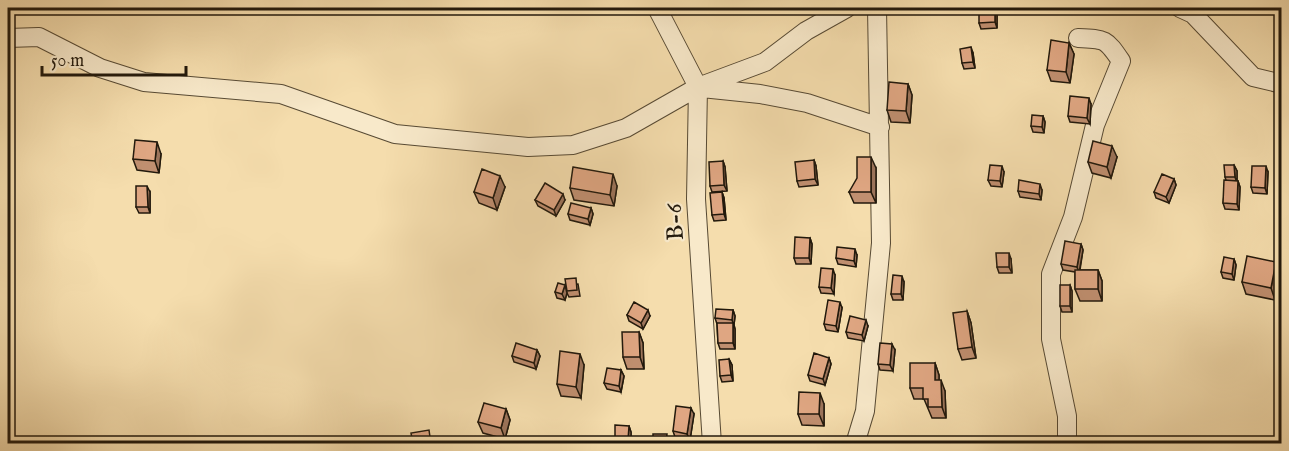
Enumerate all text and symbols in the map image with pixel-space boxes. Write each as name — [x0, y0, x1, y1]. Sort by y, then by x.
scale bar — [42, 39, 186, 77]
text: 50 m — [51, 50, 84, 73]
street label: B-6 — [659, 202, 692, 241]

